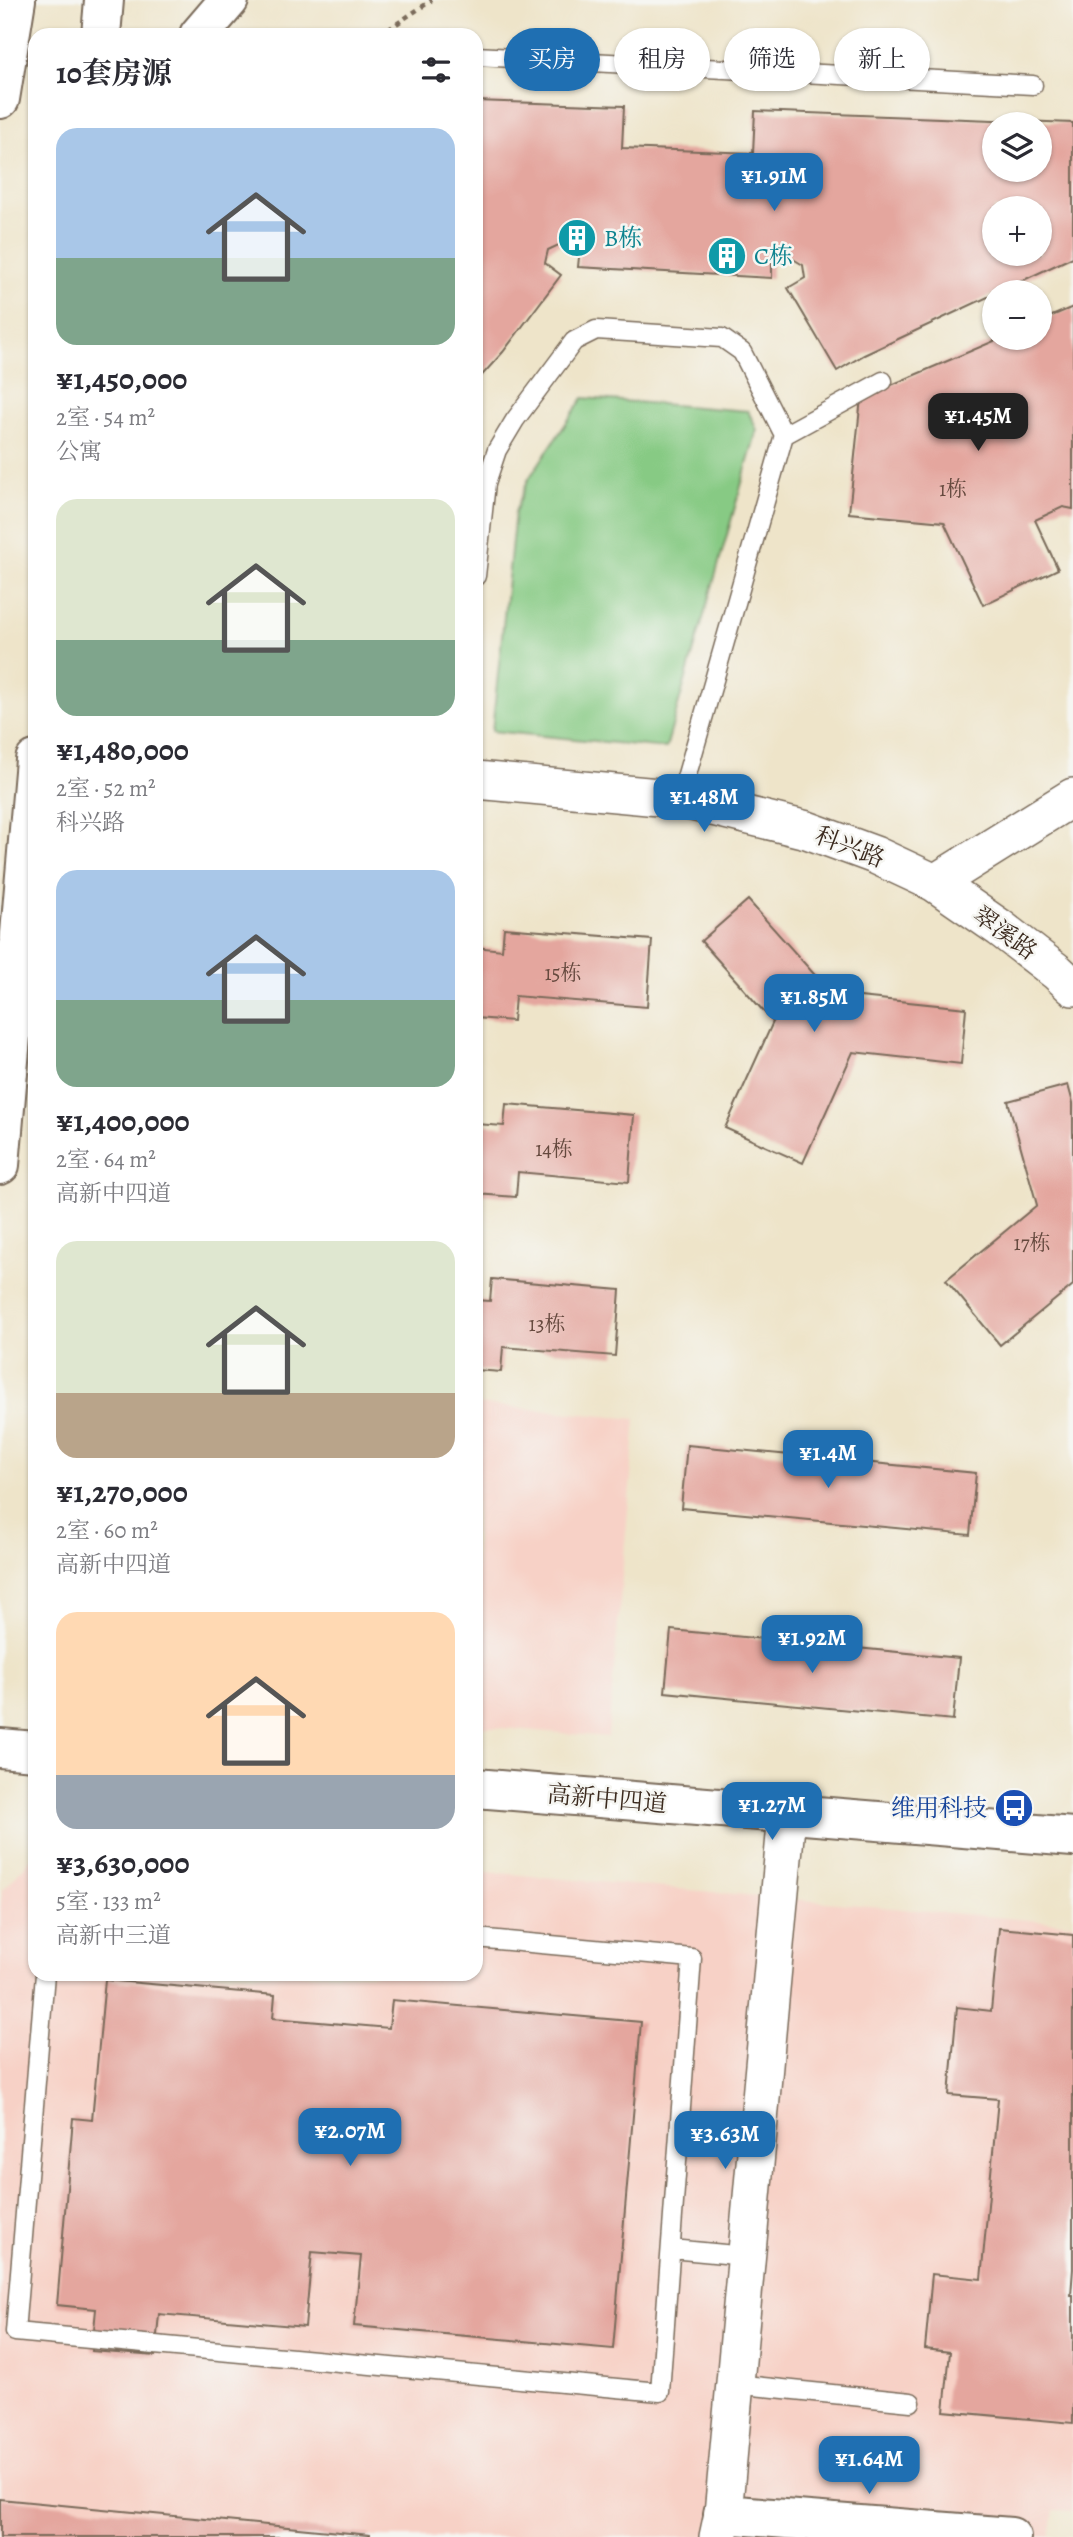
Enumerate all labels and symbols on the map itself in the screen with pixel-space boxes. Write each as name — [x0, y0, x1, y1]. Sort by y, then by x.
pin: ¥1.91M — [717, 154, 831, 213]
building icon: B栋 — [556, 217, 598, 259]
place label: B栋 — [604, 222, 642, 254]
building icon: C栋 — [706, 235, 748, 277]
place label: C栋 — [754, 240, 793, 272]
pin: ¥1.45M — [921, 393, 1035, 453]
house number: 1栋 — [939, 475, 967, 503]
pin: ¥1.48M — [647, 774, 761, 834]
street label: 科兴路 — [811, 819, 889, 875]
street label: 翠溪路 — [966, 899, 1044, 967]
house number: 15栋 — [544, 959, 582, 987]
pin: ¥1.85M — [757, 974, 871, 1034]
house number: 14栋 — [535, 1135, 573, 1163]
house number: 17栋 — [1013, 1229, 1051, 1257]
house number: 13栋 — [529, 1310, 565, 1338]
pin: ¥1.4M — [779, 1430, 877, 1490]
pin: ¥1.92M — [755, 1616, 869, 1675]
street label: 高新中四道 — [546, 1778, 668, 1820]
pin: ¥1.27M — [715, 1783, 829, 1842]
bus stop icon: 维用科技 — [993, 1787, 1035, 1829]
place label: 维用科技 — [891, 1792, 987, 1824]
pin: ¥2.07M — [293, 2108, 407, 2168]
pin: ¥3.63M — [668, 2112, 782, 2171]
pin: ¥1.64M — [812, 2436, 926, 2496]

